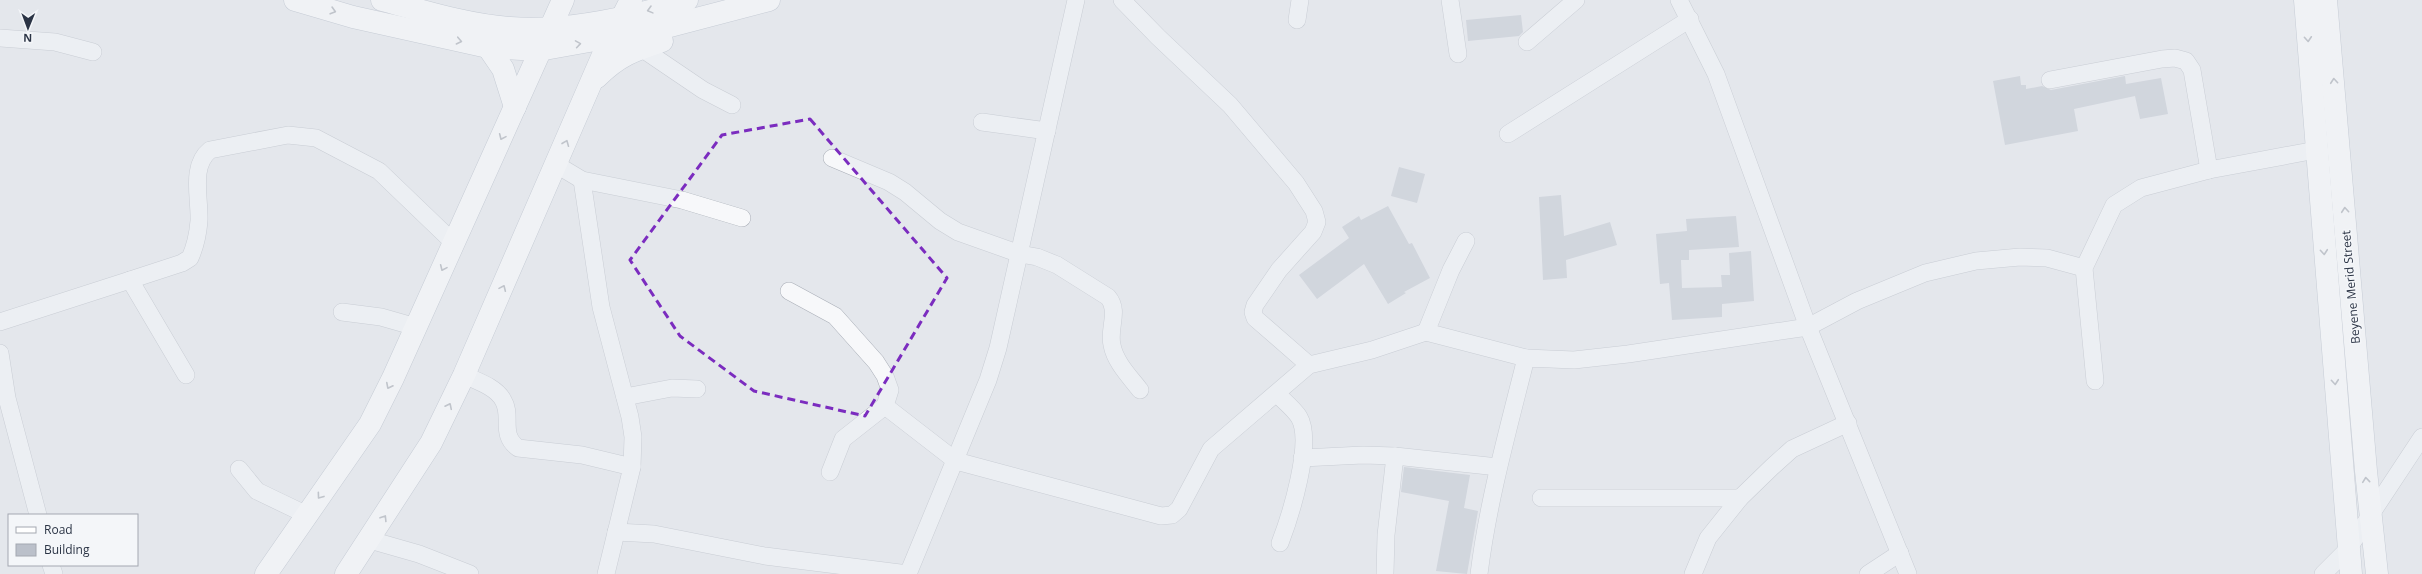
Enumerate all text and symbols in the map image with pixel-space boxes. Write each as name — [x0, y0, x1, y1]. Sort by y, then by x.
one-way arrow — [646, 5, 653, 14]
one-way arrow — [329, 6, 336, 15]
north arrow — [8, 8, 48, 48]
text: N — [23, 31, 32, 46]
one-way arrow — [456, 36, 462, 44]
one-way arrow — [2303, 36, 2312, 42]
one-way arrow — [575, 40, 581, 49]
one-way arrow — [2329, 78, 2338, 84]
one-way arrow — [498, 133, 506, 140]
one-way arrow — [561, 139, 569, 147]
one-way arrow — [2340, 207, 2349, 213]
street label: Beyene Merid Street — [2337, 230, 2364, 345]
one-way arrow — [2320, 249, 2329, 255]
one-way arrow — [440, 264, 448, 272]
one-way arrow — [498, 284, 506, 292]
one-way arrow — [2330, 379, 2339, 385]
one-way arrow — [386, 382, 394, 390]
one-way arrow — [444, 403, 452, 410]
one-way arrow — [2362, 477, 2371, 483]
one-way arrow — [318, 492, 325, 499]
legend — [8, 514, 138, 566]
one-way arrow — [379, 515, 386, 522]
text: Road — [44, 521, 73, 538]
text: Building — [44, 541, 90, 558]

